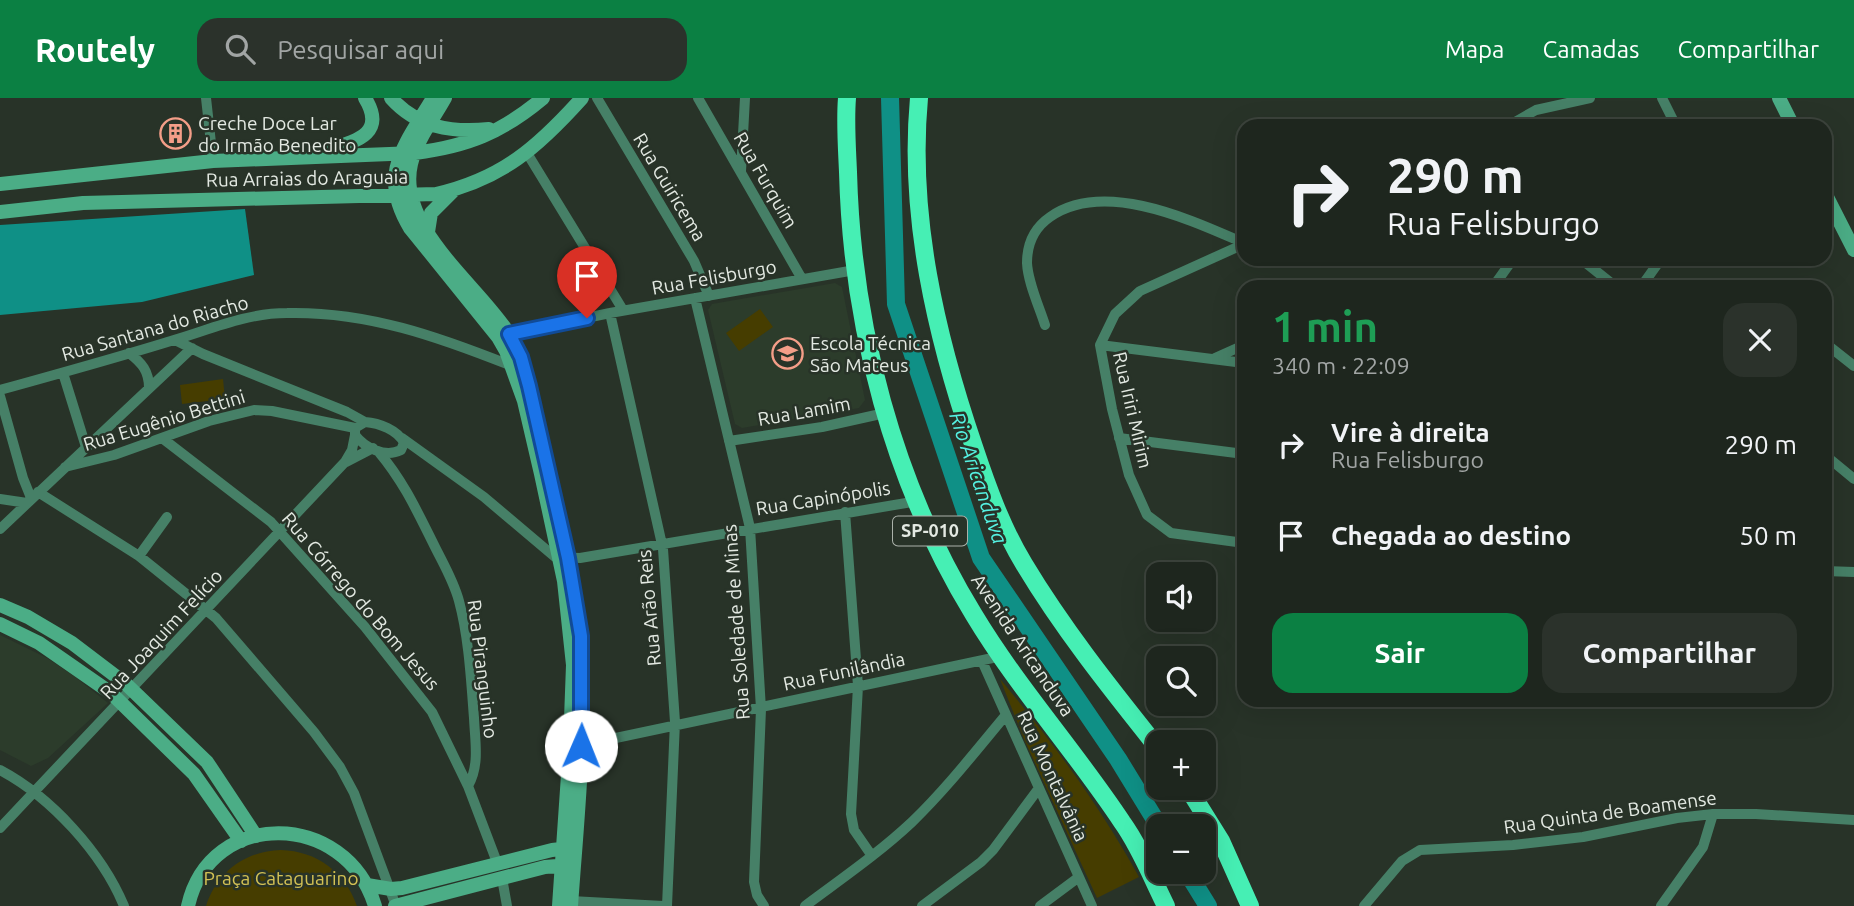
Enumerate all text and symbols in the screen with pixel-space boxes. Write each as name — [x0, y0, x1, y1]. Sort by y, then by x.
search box — [197, 18, 687, 81]
icon: search — [221, 30, 259, 68]
text: Routely — [35, 31, 155, 68]
text: Pesquisar aqui — [277, 35, 444, 64]
text: Mapa — [1445, 36, 1504, 63]
text: Camadas — [1542, 36, 1639, 63]
text: Compartilhar — [1677, 36, 1819, 63]
place label: Creche Doce Lar do Irmão Benedito — [198, 112, 356, 156]
building icon: Creche Doce Lar do Irmão Benedito — [158, 117, 192, 151]
street label: Rua Furquim — [730, 128, 802, 232]
street label: Rua Guiricema — [629, 129, 711, 245]
icon: right — [1272, 147, 1363, 238]
text: 290 m — [1387, 147, 1524, 202]
street label: Rua Arraias do Araguaia — [206, 165, 408, 191]
text: Rua Felisburgo — [1387, 205, 1600, 241]
pin — [557, 246, 617, 318]
street label: Rua Felisburgo — [650, 255, 778, 299]
icon: arrive — [568, 257, 606, 295]
street label: Rua Santana do Riacho — [59, 291, 251, 365]
text: 1 min — [1272, 303, 1378, 350]
button: close — [1723, 303, 1797, 377]
place label: Escola Técnica São Mateus — [810, 332, 931, 376]
school or university icon: Escola Técnica São Mateus — [770, 337, 804, 371]
street label: Rua Iriri Mirim — [1109, 350, 1157, 470]
text: 340 m · 22:09 — [1272, 353, 1410, 378]
street label: Rua Eugênio Bettini — [80, 385, 248, 455]
street label: Rua Lamim — [756, 392, 852, 430]
water label: Rio Aricanduva — [945, 408, 1013, 547]
text: Vire à direita — [1331, 418, 1490, 447]
icon: right — [1272, 426, 1310, 464]
text: 290 m — [1725, 430, 1797, 459]
text: Rua Felisburgo — [1331, 447, 1484, 472]
street label: Rua Capinópolis — [754, 476, 892, 520]
street label: Rua Córrego do Bom Jesus — [278, 508, 444, 694]
road number: SP-010 — [893, 516, 967, 545]
icon: arrive — [1272, 517, 1310, 555]
text: Chegada ao destino — [1331, 521, 1571, 550]
text: 50 m — [1739, 521, 1797, 550]
street label: Rua Soledade de Minas — [718, 523, 754, 721]
street label: Rua Arão Reis — [633, 549, 665, 667]
map controls — [1146, 562, 1216, 884]
button: sound — [1146, 562, 1216, 632]
street label: Rua Joaquim Felício — [95, 565, 227, 703]
street label: Avenida Aricanduva — [967, 570, 1079, 720]
street label: Rua Piranguinho — [464, 598, 502, 740]
button: Sair — [1272, 613, 1528, 693]
button: Compartilhar — [1542, 613, 1797, 693]
button: search — [1146, 646, 1216, 716]
street label: Rua Funilândia — [781, 647, 907, 695]
street label: Rua Montalvânia — [1013, 707, 1093, 845]
position arrow — [544, 709, 618, 783]
button: + — [1146, 730, 1216, 800]
street label: Rua Quinta de Boamense — [1502, 786, 1718, 838]
button: − — [1146, 814, 1216, 884]
park label: Praça Cataguarino — [203, 867, 359, 889]

